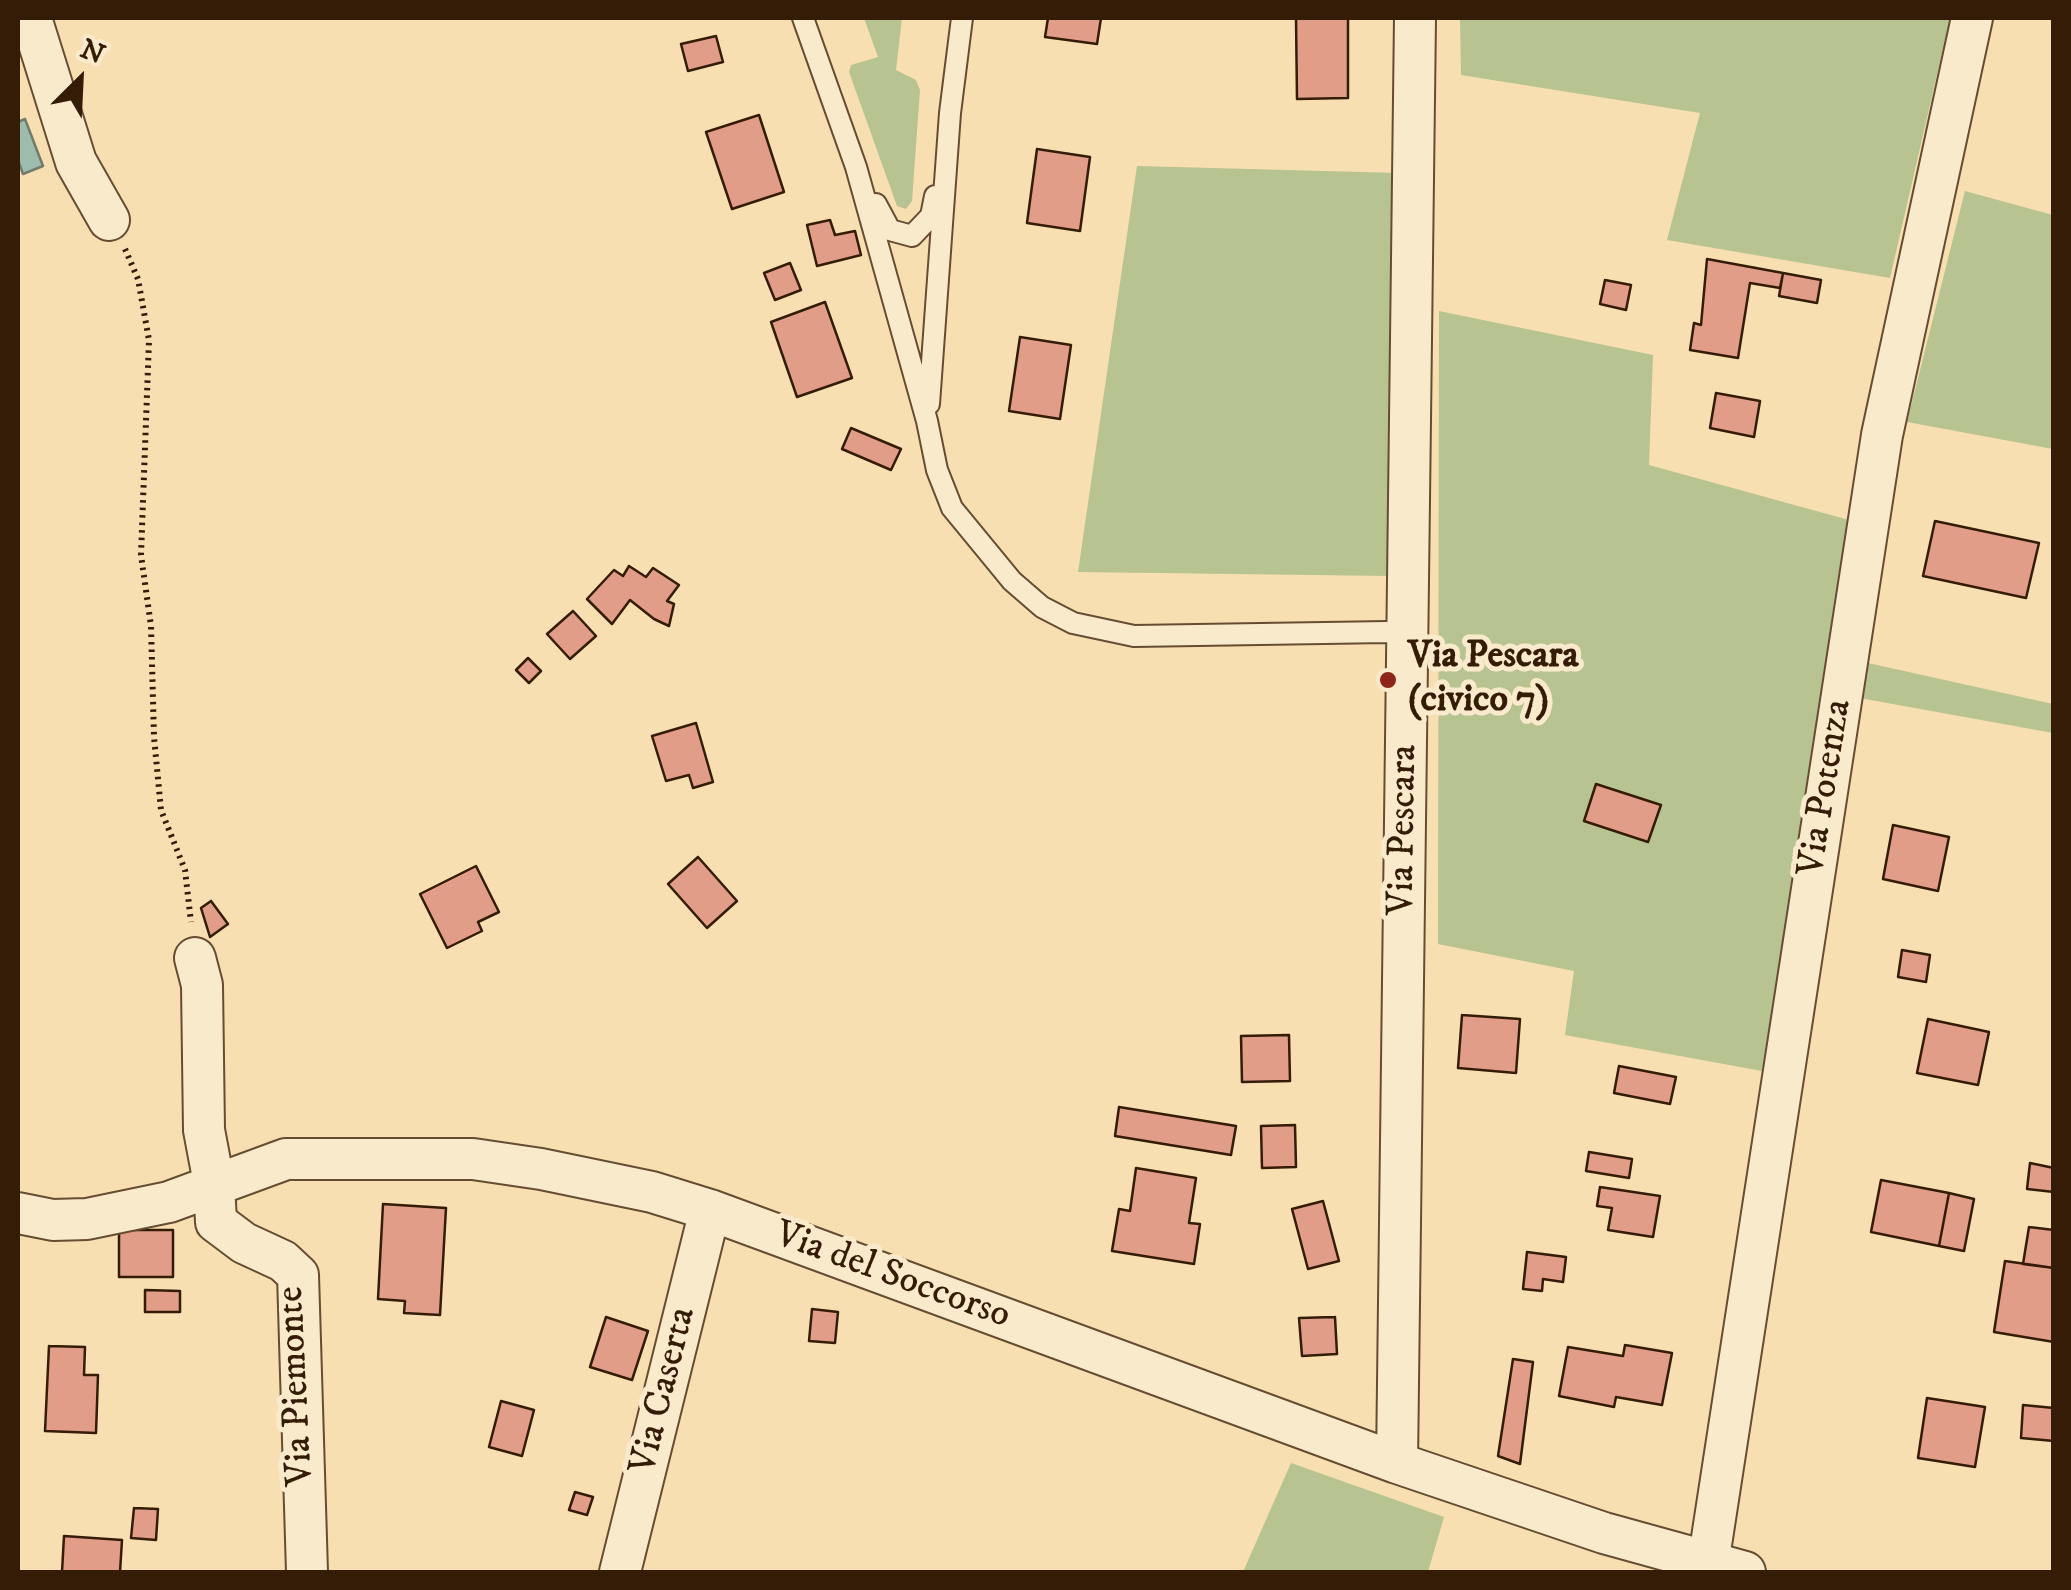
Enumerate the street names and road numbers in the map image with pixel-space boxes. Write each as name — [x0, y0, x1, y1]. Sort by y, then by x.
street label: Via Potenza — [1791, 696, 1863, 880]
street label: Via Pescara — [1381, 744, 1429, 916]
street label: Via del Soccorso — [768, 1213, 1016, 1341]
street label: Via Piemonte — [270, 1285, 326, 1487]
street label: Via Caserta — [622, 1303, 708, 1479]

